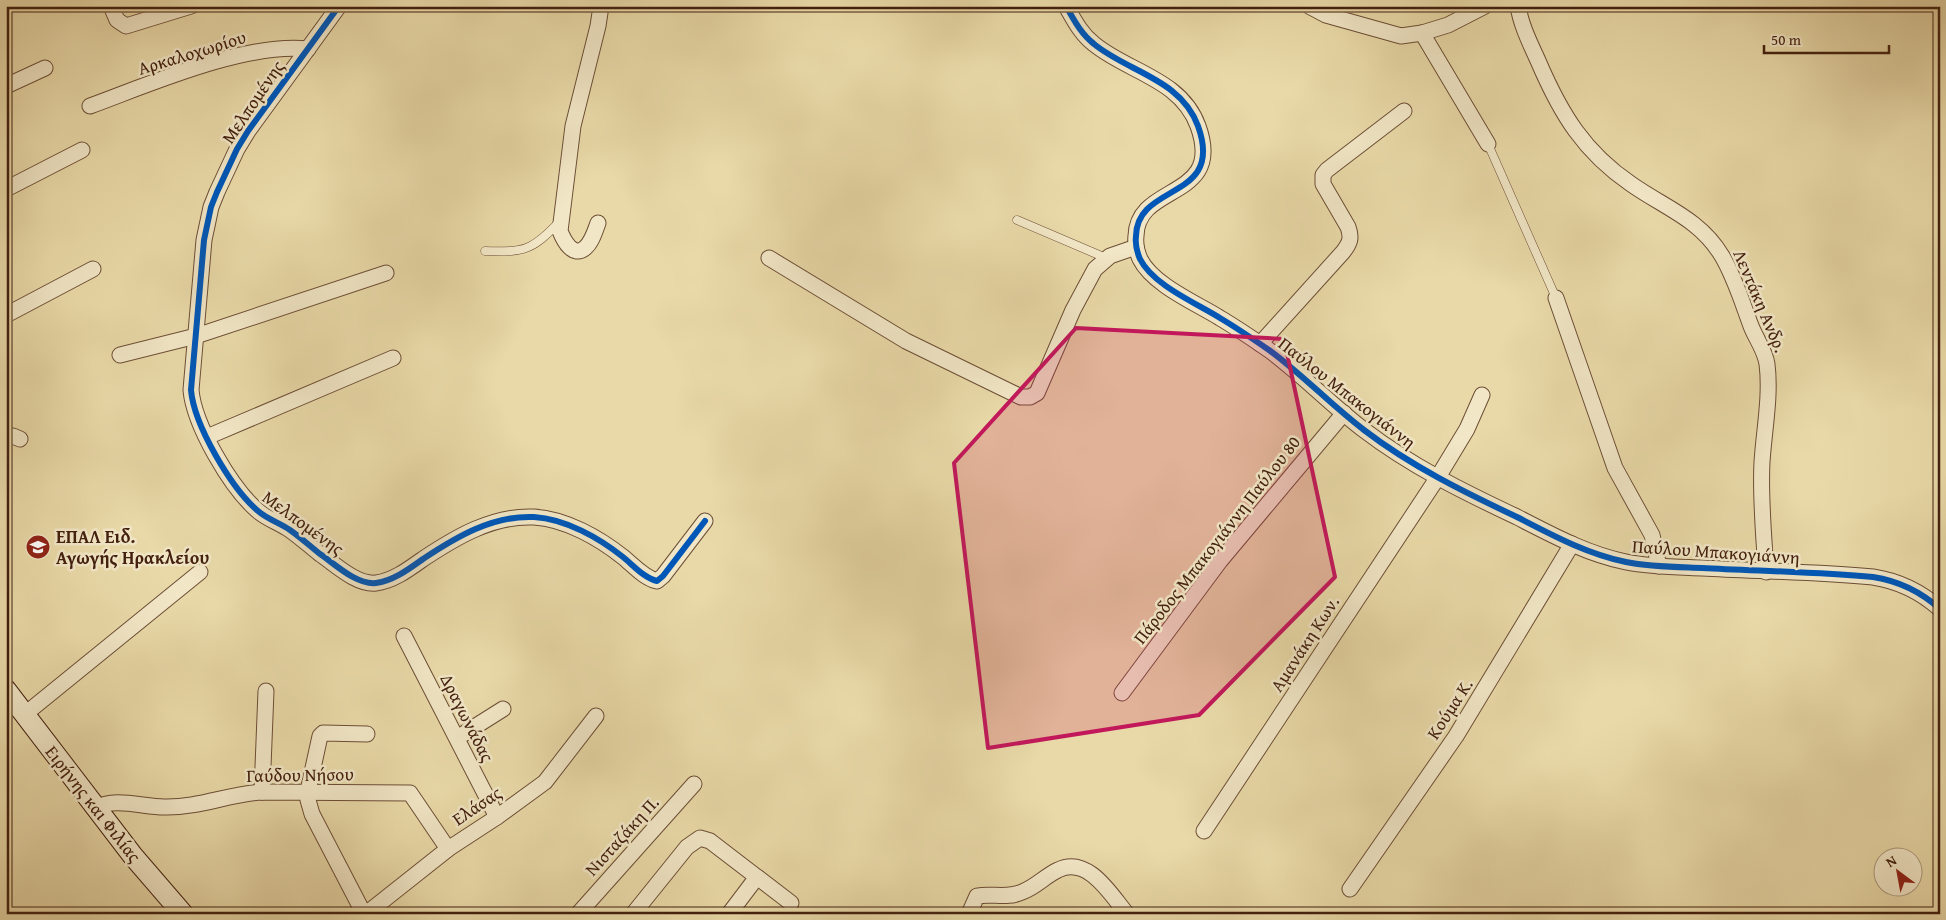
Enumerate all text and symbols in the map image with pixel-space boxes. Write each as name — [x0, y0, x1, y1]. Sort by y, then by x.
scale bar — [1764, 22, 1888, 54]
street label: Αρκαλοχωρίου — [134, 23, 249, 82]
text: 50 m — [1771, 29, 1802, 50]
street label: Μελπομένης — [215, 54, 291, 149]
street label: Λεντάκη Ανδρ. — [1727, 245, 1794, 356]
street label: Παύλου Μπακογιάννη — [1273, 330, 1422, 455]
street label: Πάροδος Μπακογιάννη Παύλου 80 — [1127, 429, 1307, 650]
street label: Μελπομένης — [257, 484, 350, 562]
place label: ΕΠΑΛ Ειδ. Αγωγής Ηρακλείου — [56, 523, 209, 571]
street label: Παύλου Μπακογιάννη — [1631, 532, 1801, 571]
school or university icon: ΕΠΑΛ Ειδ. Αγωγής Ηρακλείου — [25, 534, 51, 560]
street label: Αμανάκη Κων. — [1263, 590, 1346, 697]
street label: Δραγωνάδας — [434, 669, 501, 767]
street label: Κούμα Κ. — [1420, 673, 1479, 745]
street label: Ειρήνης και Φιλίας — [39, 739, 148, 868]
street label: Γαύδου Νήσου — [246, 760, 354, 789]
street label: Ελάσας — [447, 779, 507, 832]
street label: Νισταζάκη Π. — [578, 790, 665, 882]
north arrow — [1874, 848, 1924, 898]
text: N — [1882, 850, 1901, 872]

